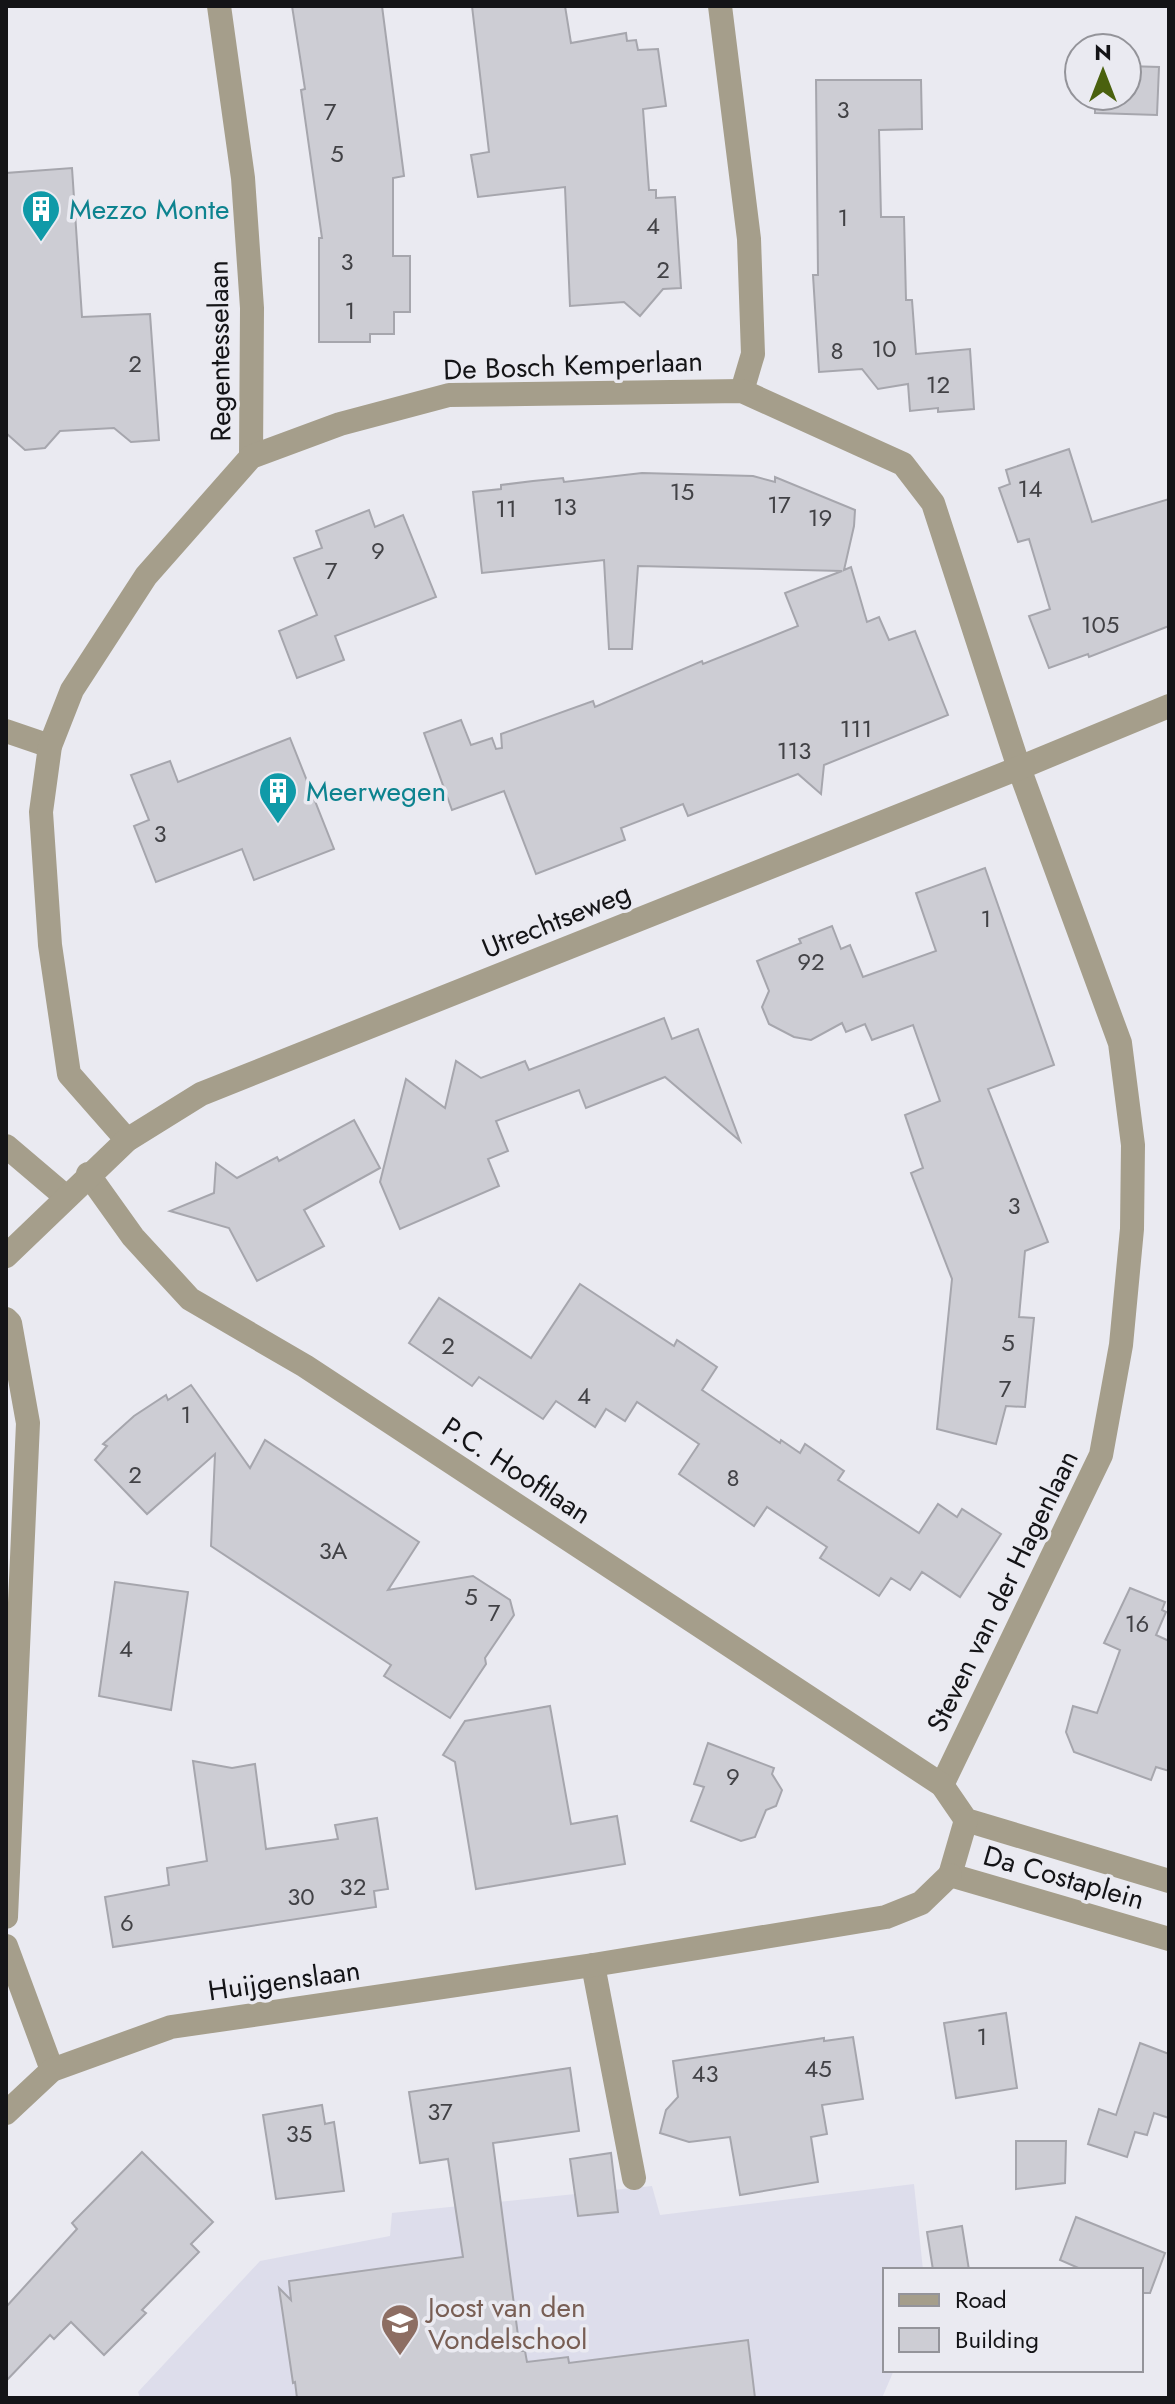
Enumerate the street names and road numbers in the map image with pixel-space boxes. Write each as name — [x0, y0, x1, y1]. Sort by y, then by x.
street label: Regentesselaan — [197, 260, 242, 442]
street label: De Bosch Kemperlaan — [442, 340, 704, 391]
street label: Utrechtseweg — [476, 872, 637, 969]
street label: P.C. Hooftlaan — [434, 1407, 599, 1534]
street label: Steven van der Hagenlaan — [916, 1443, 1089, 1739]
street label: Da Costaplein — [979, 1835, 1149, 1920]
street label: Huijgenslaan — [205, 1950, 363, 2011]

